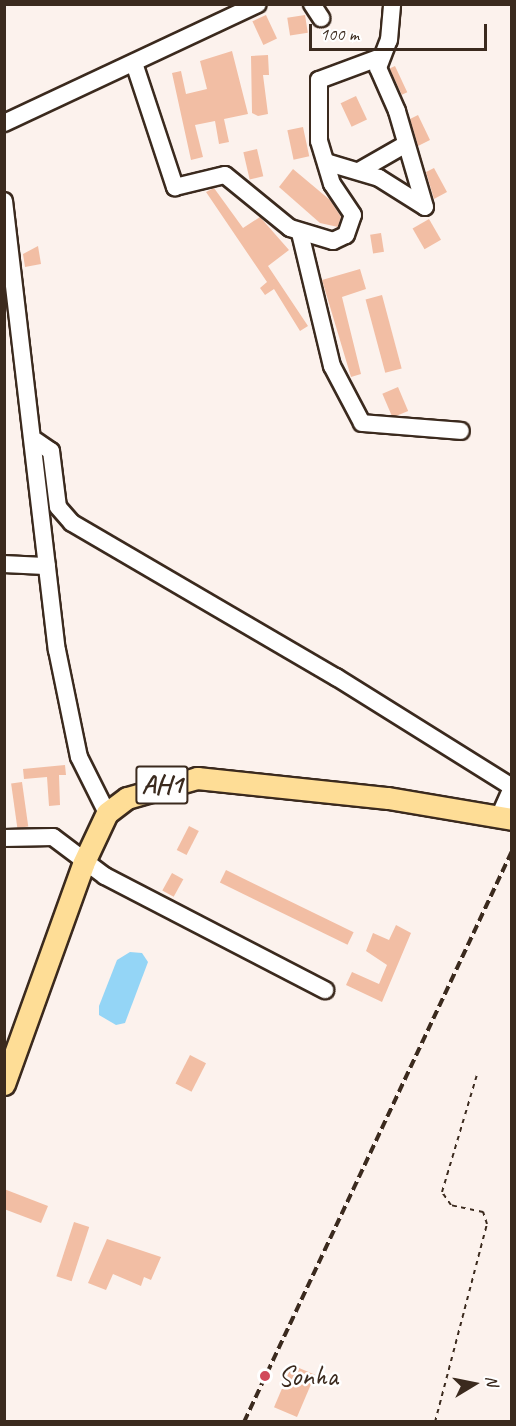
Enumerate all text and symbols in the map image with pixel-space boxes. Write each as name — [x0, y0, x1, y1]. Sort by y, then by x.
scale bar — [312, 12, 490, 50]
text: 100 m — [320, 23, 359, 45]
road number: AH1 — [135, 761, 189, 809]
north arrow — [444, 1354, 504, 1414]
place label: Sonha — [278, 1359, 338, 1393]
marker: Sonha — [256, 1367, 274, 1385]
text: N — [481, 1374, 502, 1387]

